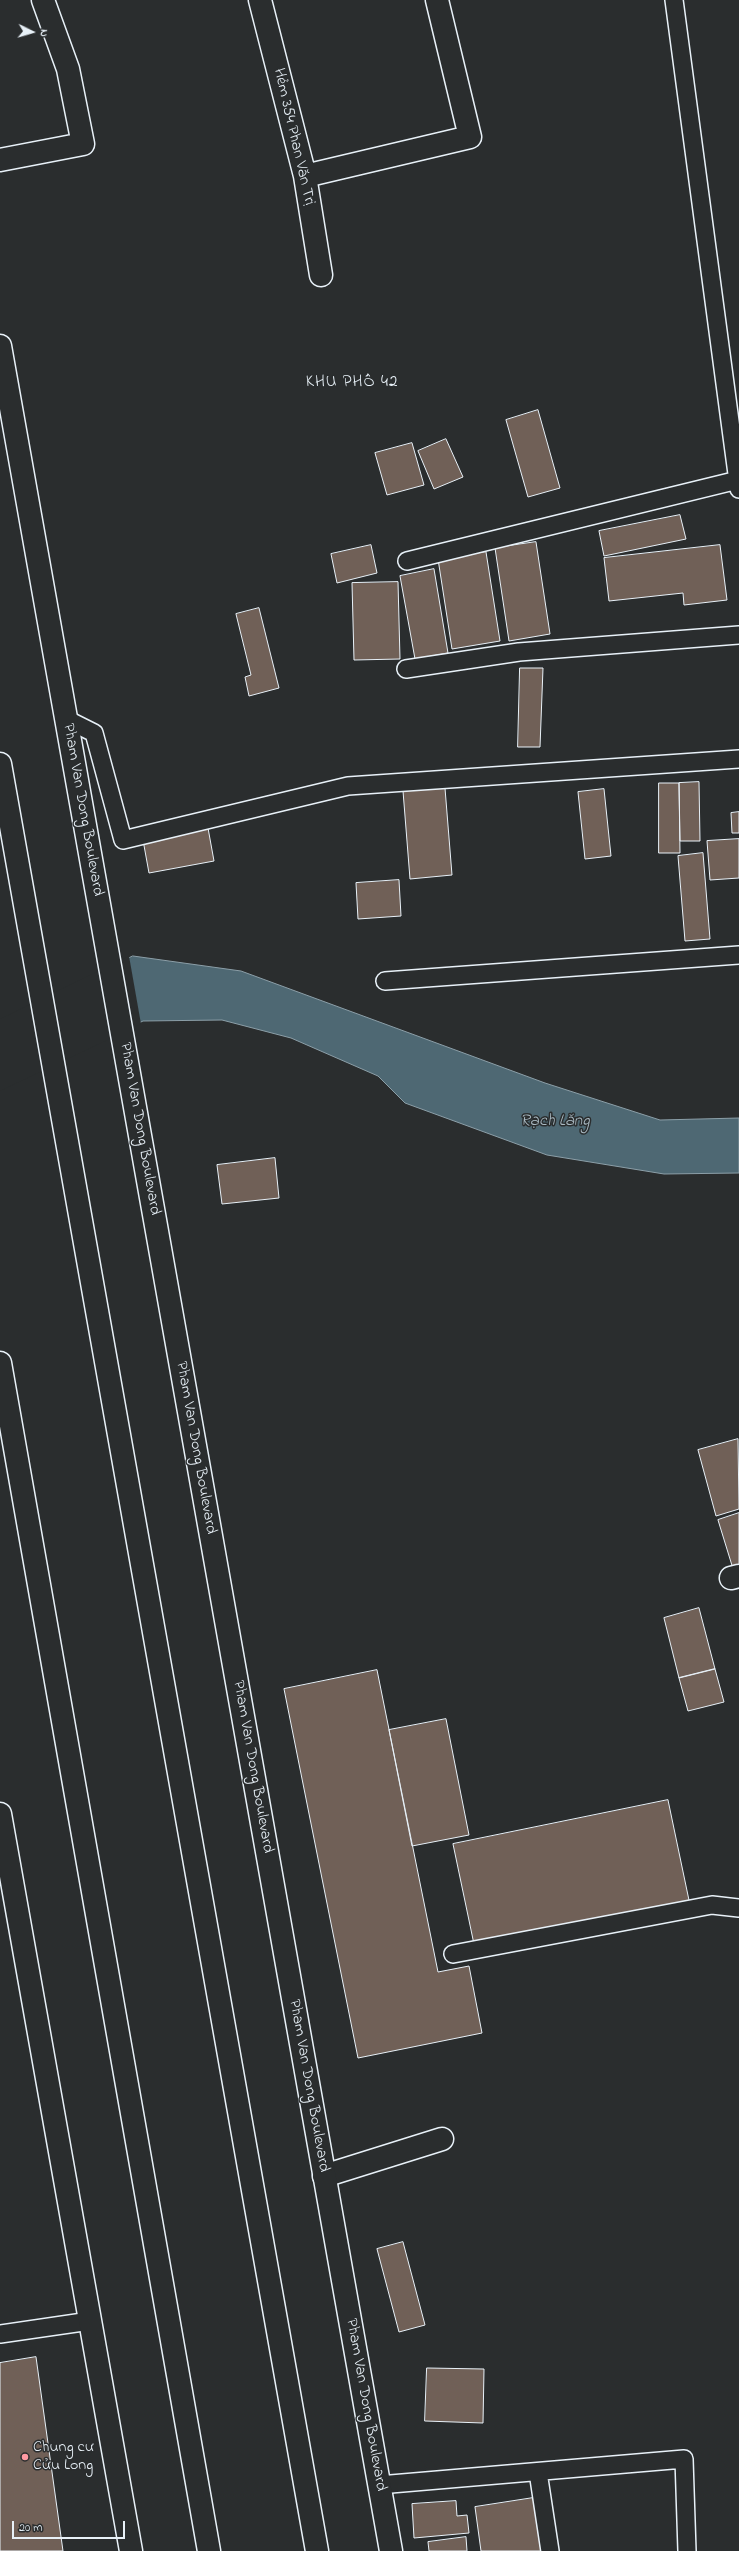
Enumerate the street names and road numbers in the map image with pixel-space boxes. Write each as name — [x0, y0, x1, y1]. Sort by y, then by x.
street label: Hẻm 354 Phan Văn Trị — [268, 67, 318, 207]
street label: Pham Van Dong Boulevard — [57, 722, 107, 898]
street label: Pham Van Dong Boulevard — [114, 1041, 164, 1217]
street label: Pham Van Dong Boulevard — [170, 1360, 220, 1536]
street label: Pham Van Dong Boulevard — [227, 1679, 277, 1855]
street label: Pham Van Dong Boulevard — [283, 1998, 333, 2174]
street label: Pham Van Dong Boulevard — [340, 2317, 390, 2493]

